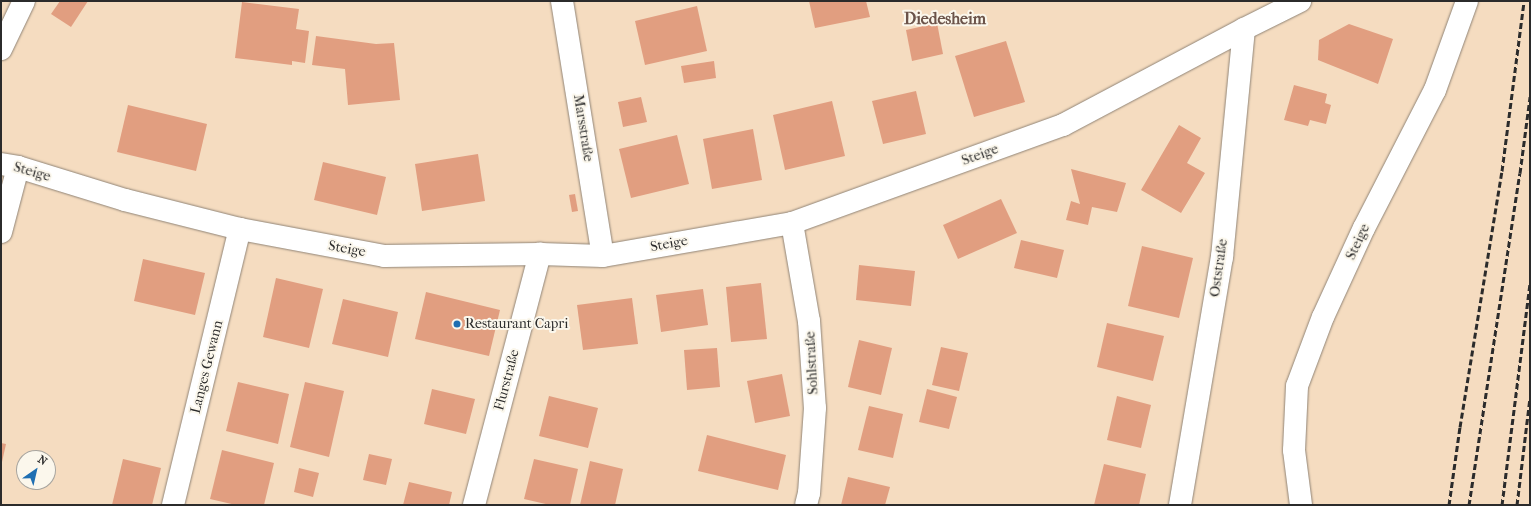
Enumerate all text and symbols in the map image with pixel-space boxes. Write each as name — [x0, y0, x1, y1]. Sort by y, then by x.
district label: Diedesheim — [904, 9, 986, 29]
street label: Marsstraße — [569, 93, 597, 163]
street label: Steige — [959, 141, 1001, 169]
street label: Steige — [12, 159, 52, 185]
street label: Steige — [1342, 221, 1374, 263]
street label: Steige — [649, 232, 689, 256]
street label: Steige — [327, 237, 367, 261]
street label: Oststraße — [1207, 238, 1231, 298]
place label: Restaurant Capri — [465, 316, 568, 332]
street label: Langes Gewann — [187, 319, 227, 415]
marker: Restaurant Capri — [452, 319, 462, 329]
street label: Sohlstraße — [802, 331, 822, 395]
street label: Flurstraße — [491, 348, 523, 412]
north arrow — [16, 450, 56, 490]
text: N — [35, 453, 50, 468]

